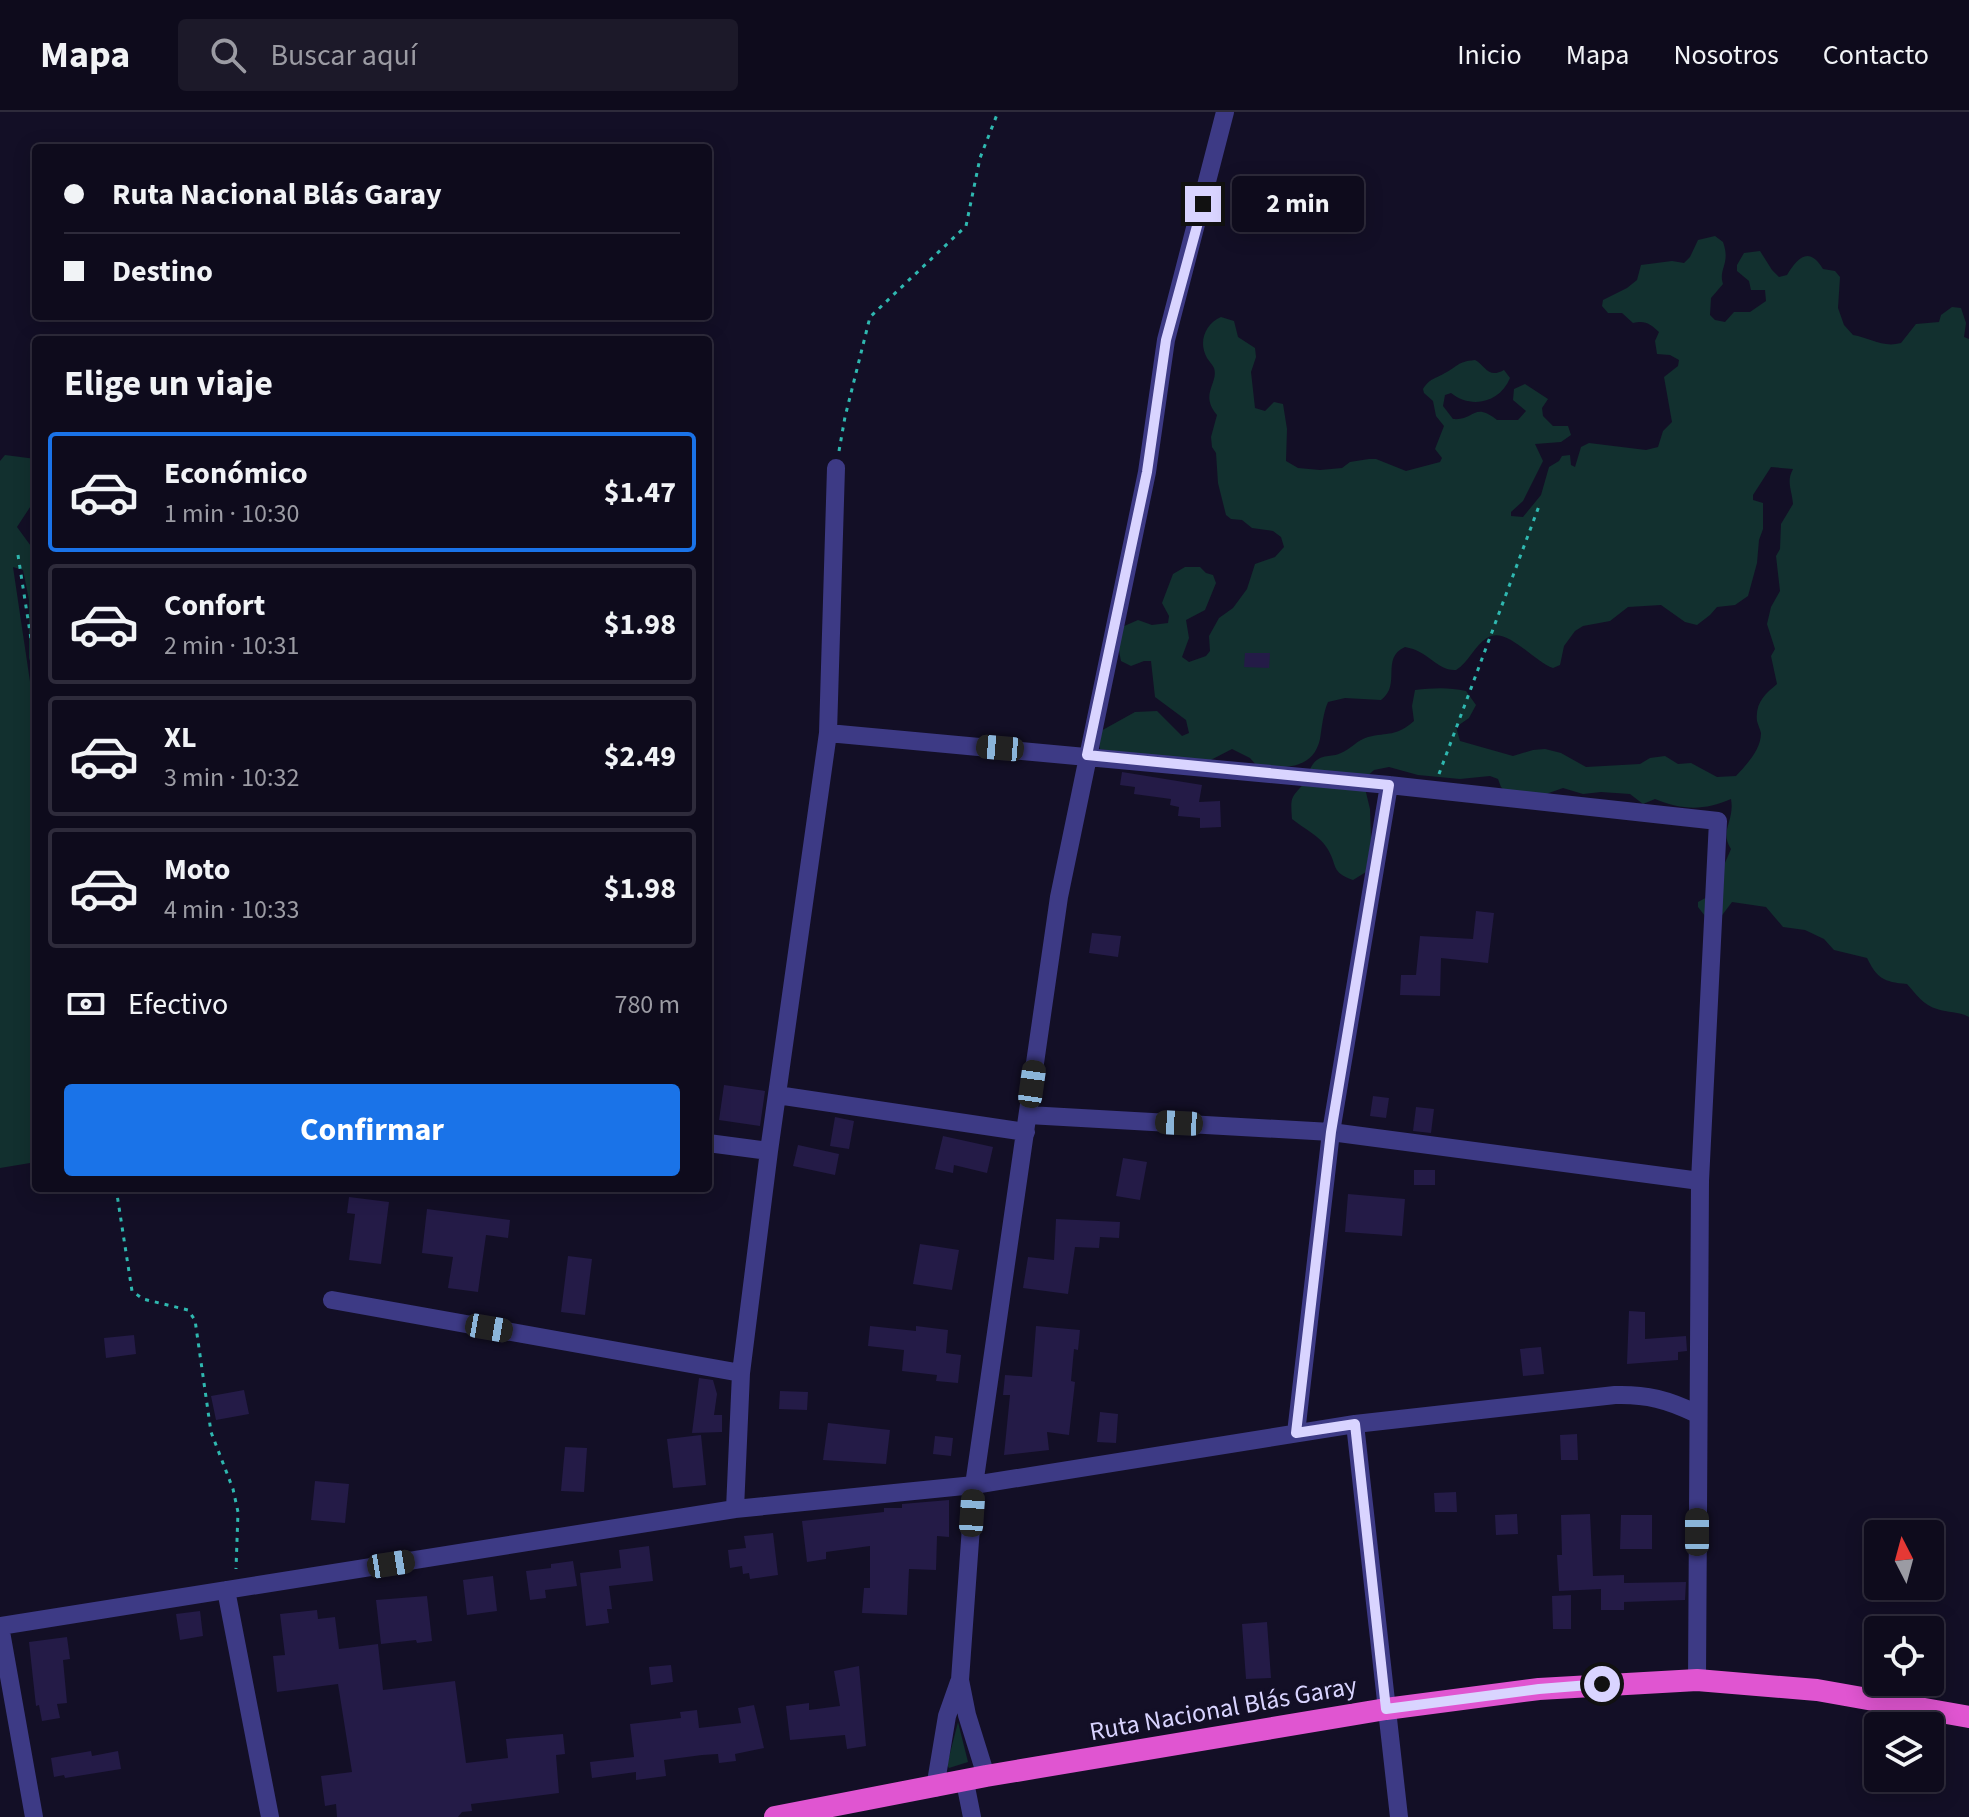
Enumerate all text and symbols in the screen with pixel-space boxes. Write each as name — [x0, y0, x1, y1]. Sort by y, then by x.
search box — [178, 19, 738, 91]
text: Mapa — [40, 28, 130, 82]
icon: search — [206, 33, 250, 77]
text: Buscar aquí — [270, 34, 417, 77]
text: Inicio — [1457, 35, 1522, 75]
text: Mapa — [1566, 35, 1629, 75]
text: Nosotros — [1673, 35, 1779, 75]
text: Contacto — [1823, 35, 1929, 75]
text: Ruta Nacional Blás Garay — [112, 173, 442, 216]
callout: 2 min — [1231, 176, 1363, 232]
text: 2 min — [1266, 185, 1330, 222]
route end — [1185, 186, 1221, 222]
text: Destino — [112, 250, 213, 293]
text: Elige un viaje — [64, 358, 273, 409]
text: Económico — [164, 452, 308, 495]
icon: car — [68, 456, 140, 528]
text: $1.47 — [604, 471, 676, 514]
text: 1 min · 10:30 — [164, 495, 299, 532]
text: Confort — [164, 584, 265, 627]
icon: car — [68, 588, 140, 660]
text: $1.98 — [604, 603, 676, 646]
text: 2 min · 10:31 — [164, 627, 299, 664]
text: XL — [164, 716, 197, 759]
icon: car — [68, 720, 140, 792]
car — [975, 734, 1025, 762]
text: $2.49 — [604, 735, 676, 778]
text: 3 min · 10:32 — [164, 759, 299, 796]
text: Moto — [164, 848, 230, 891]
icon: car — [68, 852, 140, 924]
text: $1.98 — [604, 867, 676, 910]
text: 4 min · 10:33 — [164, 891, 299, 928]
icon: cash — [64, 982, 108, 1026]
text: Efectivo — [128, 983, 228, 1026]
text: 780 m — [614, 986, 680, 1023]
car — [1017, 1059, 1047, 1109]
button: Confirmar — [64, 1084, 680, 1176]
car — [1154, 1110, 1204, 1136]
car — [463, 1312, 515, 1344]
car — [958, 1488, 986, 1538]
car — [1685, 1508, 1709, 1556]
north arrow — [1864, 1520, 1944, 1600]
map controls — [1864, 1520, 1944, 1792]
car — [365, 1548, 417, 1580]
button: locate — [1864, 1616, 1944, 1696]
route start — [1584, 1666, 1620, 1702]
street label: Ruta Nacional Blás Garay — [1087, 1667, 1360, 1750]
button: layers — [1864, 1712, 1944, 1792]

